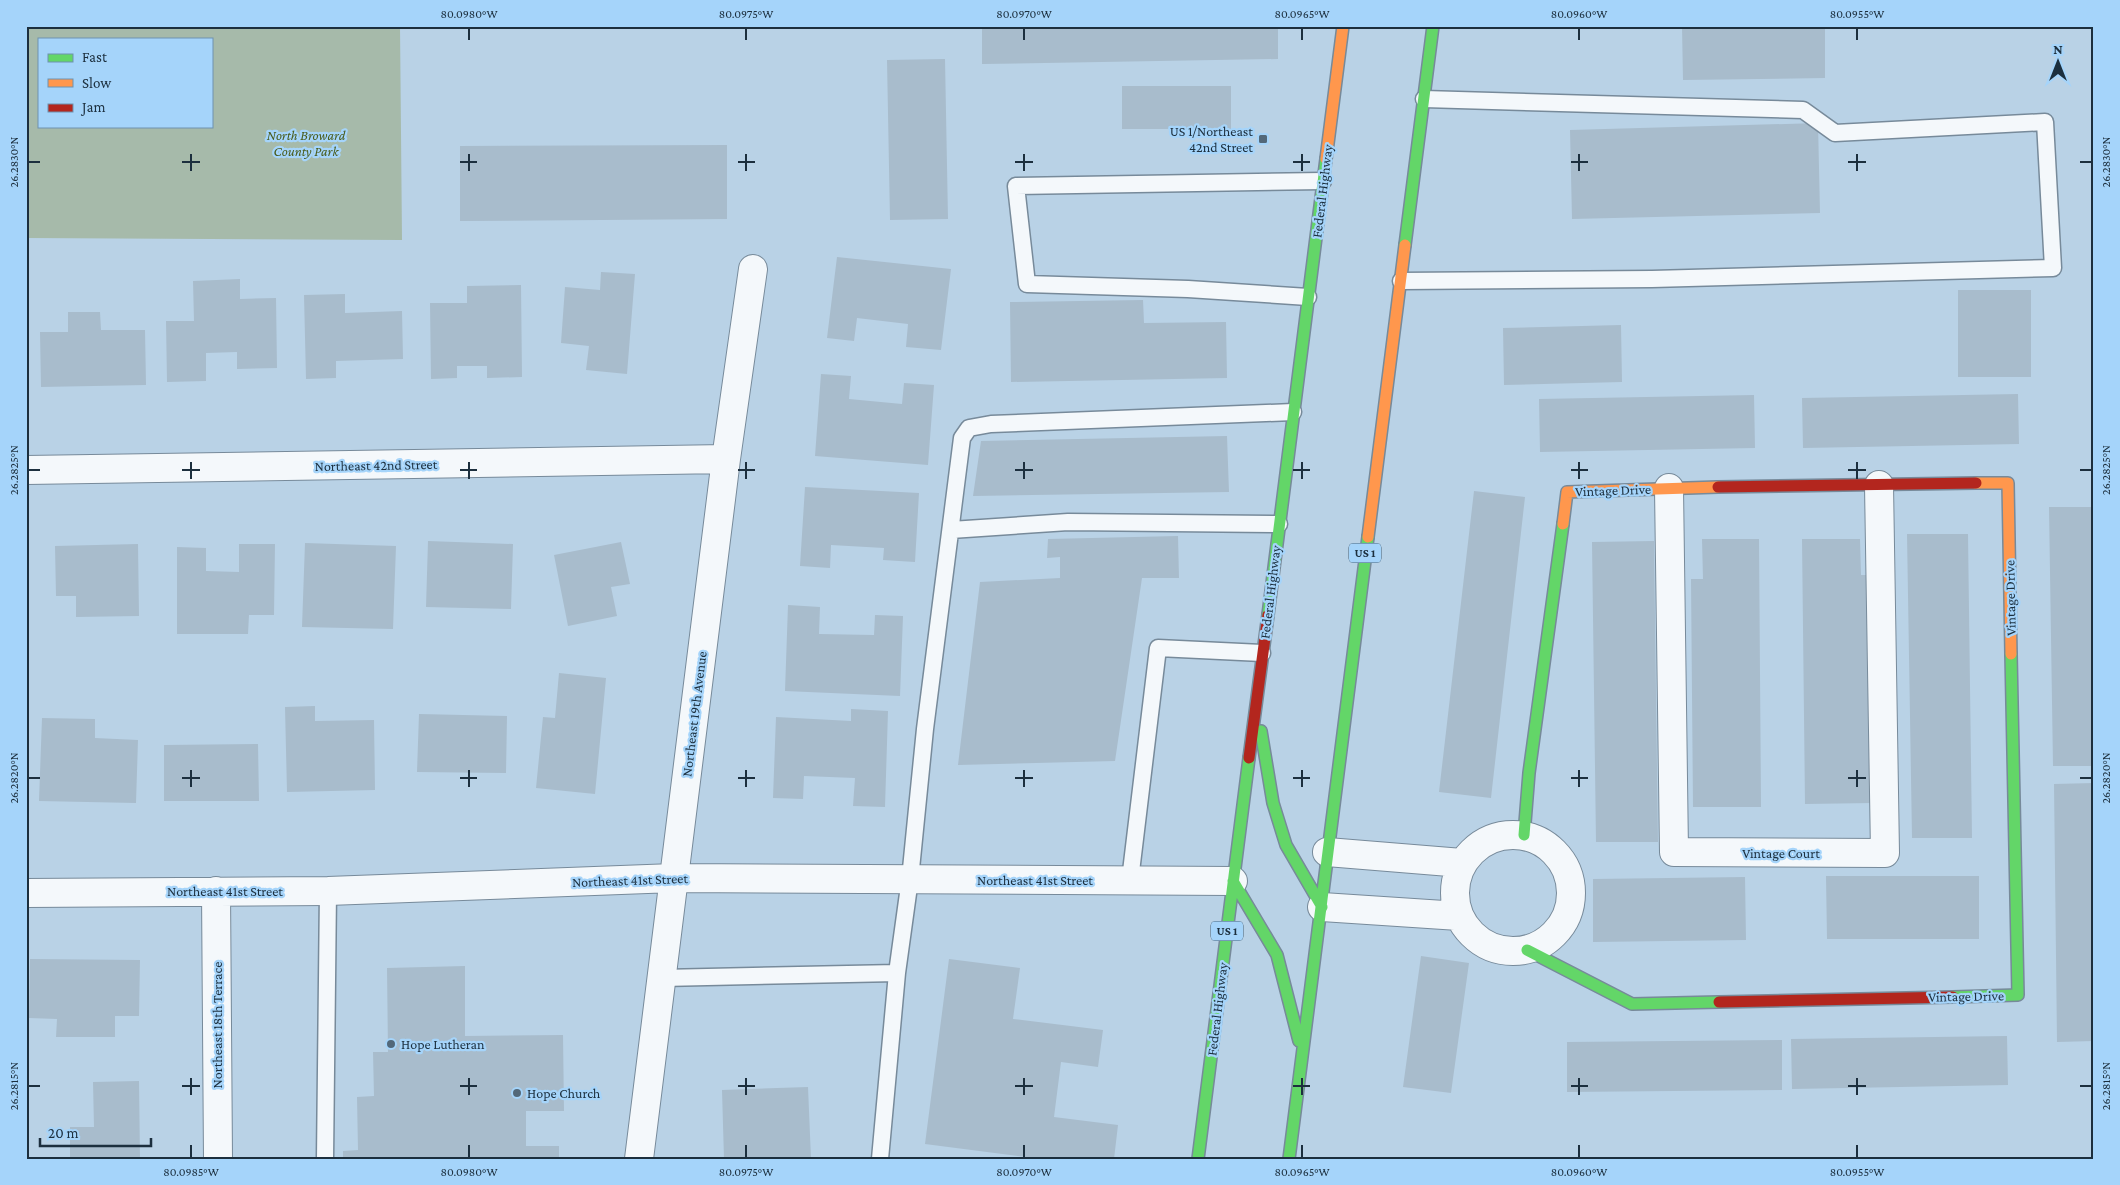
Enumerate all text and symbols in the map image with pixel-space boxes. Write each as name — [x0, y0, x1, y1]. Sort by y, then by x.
text: 80.0980°W — [441, 7, 497, 21]
text: 80.0975°W — [719, 7, 773, 21]
text: 80.0970°W — [996, 7, 1052, 21]
text: 80.0965°W — [1274, 7, 1330, 21]
text: 80.0960°W — [1551, 7, 1607, 21]
text: 80.0955°W — [1830, 7, 1884, 21]
legend — [38, 38, 212, 128]
north arrow — [2032, 38, 2082, 88]
text: N — [2053, 41, 2063, 57]
text: Fast — [82, 49, 108, 65]
text: Slow — [82, 75, 112, 91]
text: Jam — [80, 99, 105, 116]
place label: US 1/Northeast 42nd Street — [1170, 123, 1253, 155]
park label: North Broward County Park — [267, 127, 346, 159]
marker: US 1/Northeast 42nd Street — [1257, 133, 1269, 145]
text: 26.2830°N — [7, 136, 21, 187]
text: 26.2830°N — [2099, 136, 2113, 187]
street label: Federal Highway — [1308, 143, 1336, 239]
text: 26.2825°N — [7, 445, 21, 495]
text: 26.2825°N — [2099, 445, 2113, 495]
street label: Northeast 42nd Street — [315, 456, 438, 474]
street label: Vintage Drive — [1575, 481, 1651, 499]
street label: Federal Highway — [1256, 544, 1284, 640]
road number: US 1 — [1349, 544, 1381, 562]
street label: Vintage Drive — [2001, 560, 2019, 636]
street label: Northeast 19th Avenue — [678, 650, 710, 778]
text: 26.2820°N — [7, 752, 21, 804]
text: 26.2820°N — [2099, 752, 2113, 804]
street label: Vintage Court — [1742, 845, 1820, 861]
street label: Northeast 41st Street — [572, 870, 689, 890]
street label: Northeast 41st Street — [977, 872, 1093, 888]
street label: Northeast 41st Street — [167, 883, 283, 899]
road number: US 1 — [1211, 921, 1243, 940]
street label: Federal Highway — [1203, 961, 1231, 1057]
street label: Northeast 18th Terrace — [209, 962, 225, 1088]
street label: Vintage Drive — [1928, 987, 2004, 1005]
place label: Hope Lutheran — [401, 1036, 485, 1052]
marker: Hope Lutheran — [385, 1038, 397, 1050]
text: 26.2815°N — [7, 1062, 21, 1110]
text: 26.2815°N — [2099, 1062, 2113, 1110]
place label: Hope Church — [527, 1085, 601, 1101]
marker: Hope Church — [511, 1087, 523, 1099]
scale bar — [40, 1115, 151, 1147]
text: 20 m — [48, 1125, 79, 1141]
text: 80.0985°W — [163, 1165, 219, 1179]
text: 80.0980°W — [441, 1165, 497, 1179]
text: 80.0975°W — [719, 1165, 773, 1179]
text: 80.0970°W — [996, 1165, 1052, 1179]
text: 80.0965°W — [1274, 1165, 1330, 1179]
text: 80.0960°W — [1551, 1165, 1607, 1179]
text: 80.0955°W — [1830, 1165, 1884, 1179]

